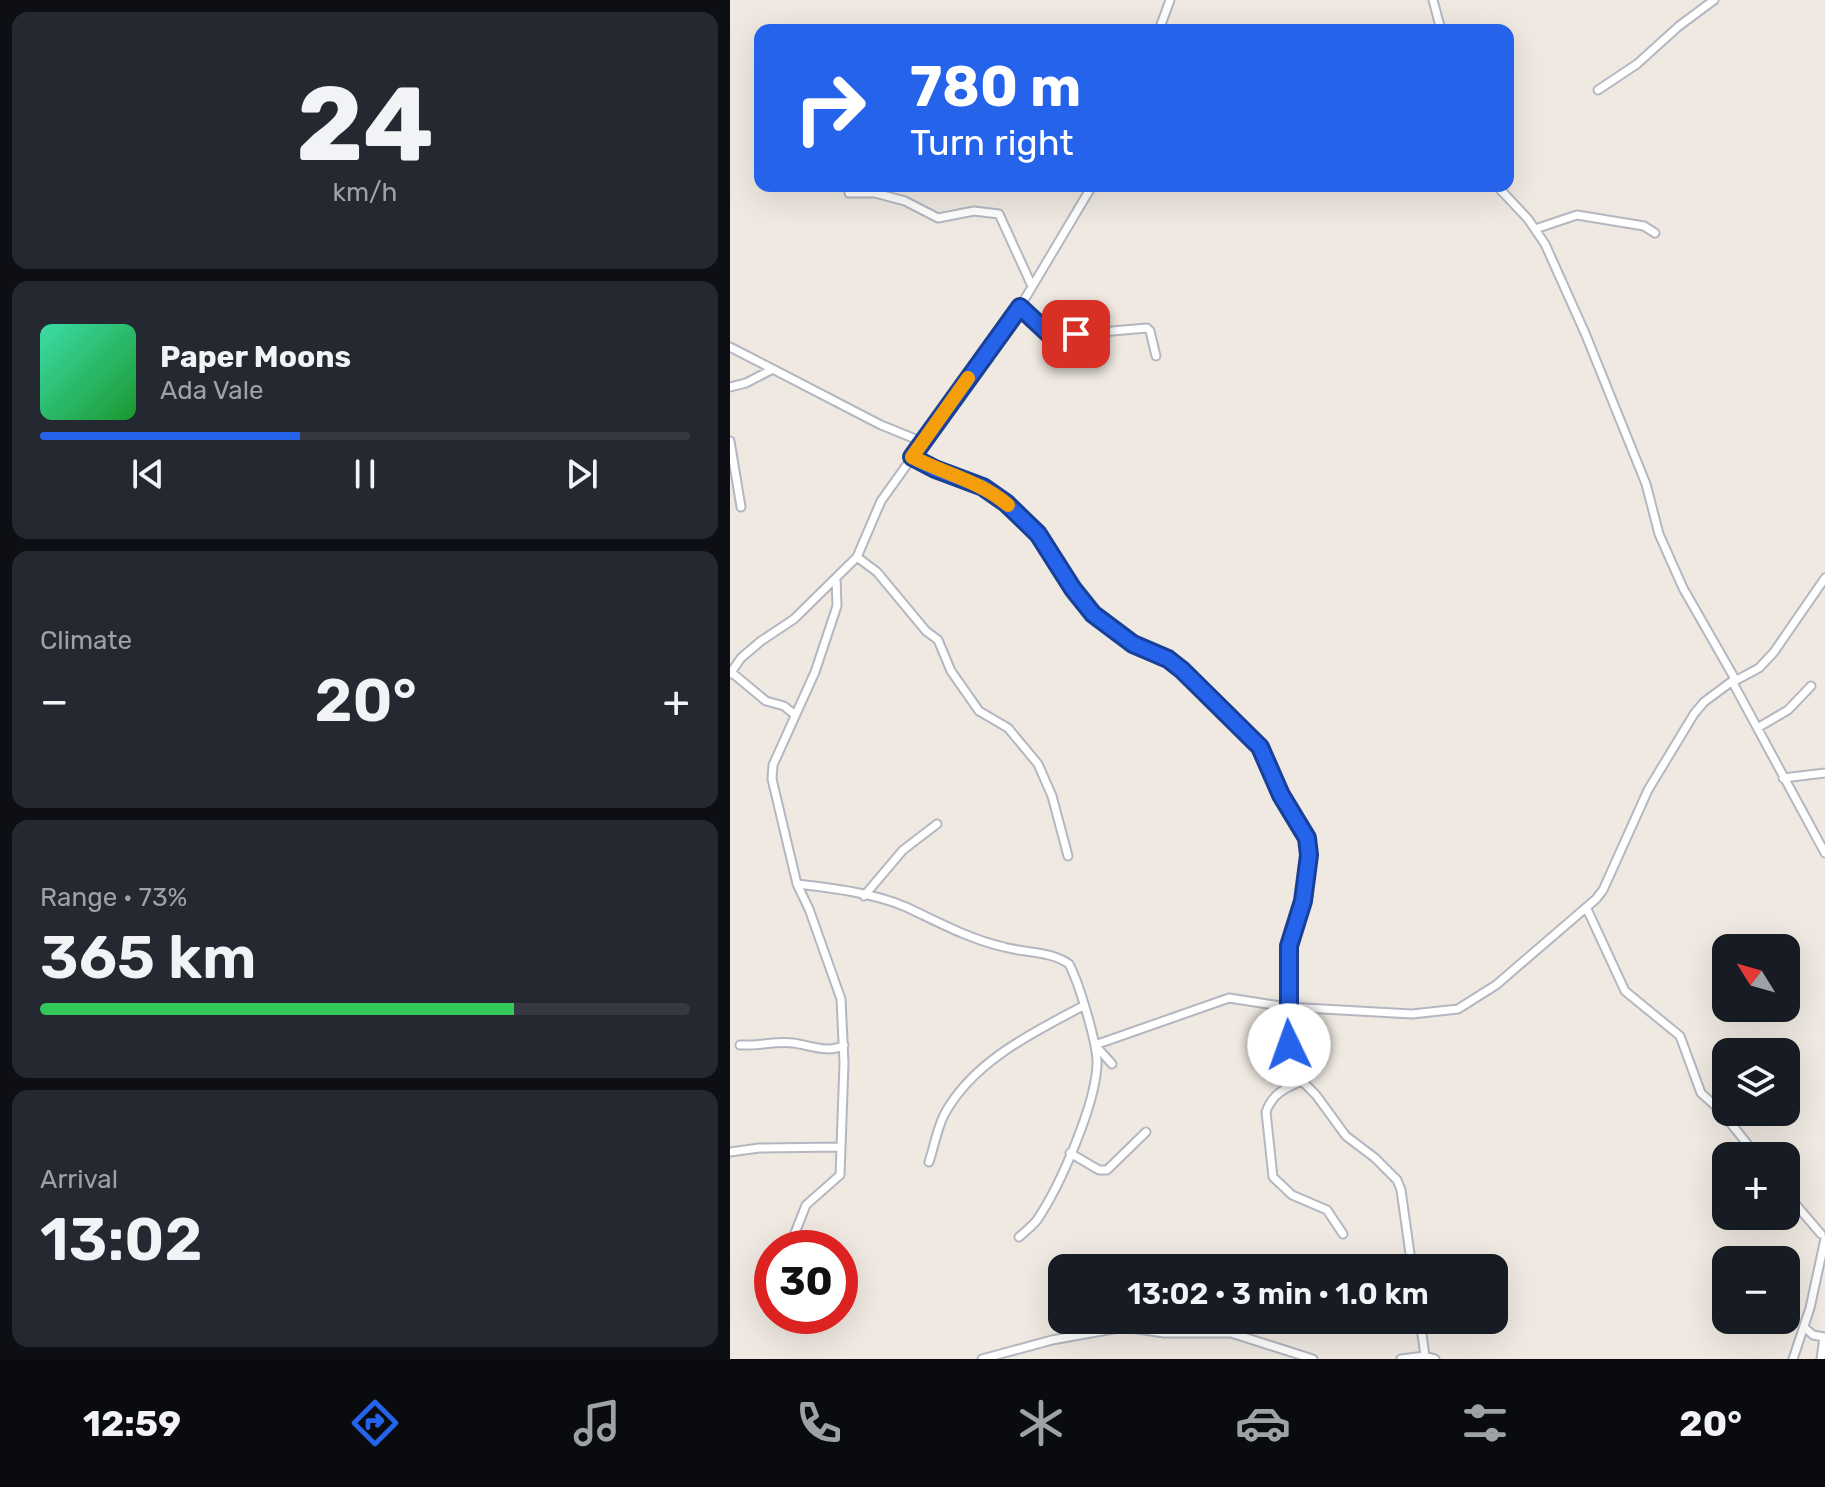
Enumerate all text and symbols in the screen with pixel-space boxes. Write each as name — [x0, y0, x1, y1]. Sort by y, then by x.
text: 780 m — [910, 54, 1081, 120]
icon: right — [778, 56, 882, 160]
text: 24 — [296, 63, 434, 186]
text: Turn right — [910, 121, 1074, 164]
text: km/h — [333, 177, 397, 208]
pin — [1042, 300, 1110, 368]
icon: arrive — [1054, 312, 1098, 356]
text: Paper Moons — [160, 339, 351, 375]
text: Ada Vale — [160, 375, 264, 406]
icon: previous — [126, 452, 170, 496]
icon: pause — [343, 452, 387, 496]
icon: next — [560, 452, 604, 496]
text: Climate — [40, 625, 132, 656]
text: 20° — [314, 665, 417, 736]
text: − — [40, 675, 69, 727]
text: + — [663, 675, 690, 727]
text: Range · 73% — [40, 882, 187, 913]
text: 365 km — [40, 922, 257, 993]
north arrow — [1712, 934, 1800, 1022]
map controls — [1712, 934, 1800, 1334]
position arrow — [1247, 1003, 1331, 1087]
button: layers — [1712, 1038, 1800, 1126]
button: + — [1712, 1142, 1800, 1230]
text: Arrival — [40, 1164, 118, 1195]
text: 13:02 — [40, 1204, 202, 1275]
speed limit sign: 30 — [754, 1230, 858, 1334]
button: − — [1712, 1246, 1800, 1334]
text: 13:02 · 3 min · 1.0 km — [1127, 1276, 1429, 1312]
icon: directions — [347, 1395, 403, 1451]
icon: music — [569, 1395, 625, 1451]
icon: phone — [791, 1395, 847, 1451]
icon: climate — [1013, 1395, 1069, 1451]
icon: car — [1235, 1395, 1291, 1451]
icon: filters — [1457, 1395, 1513, 1451]
text: 12:59 — [83, 1402, 181, 1445]
text: 20° — [1679, 1402, 1742, 1445]

